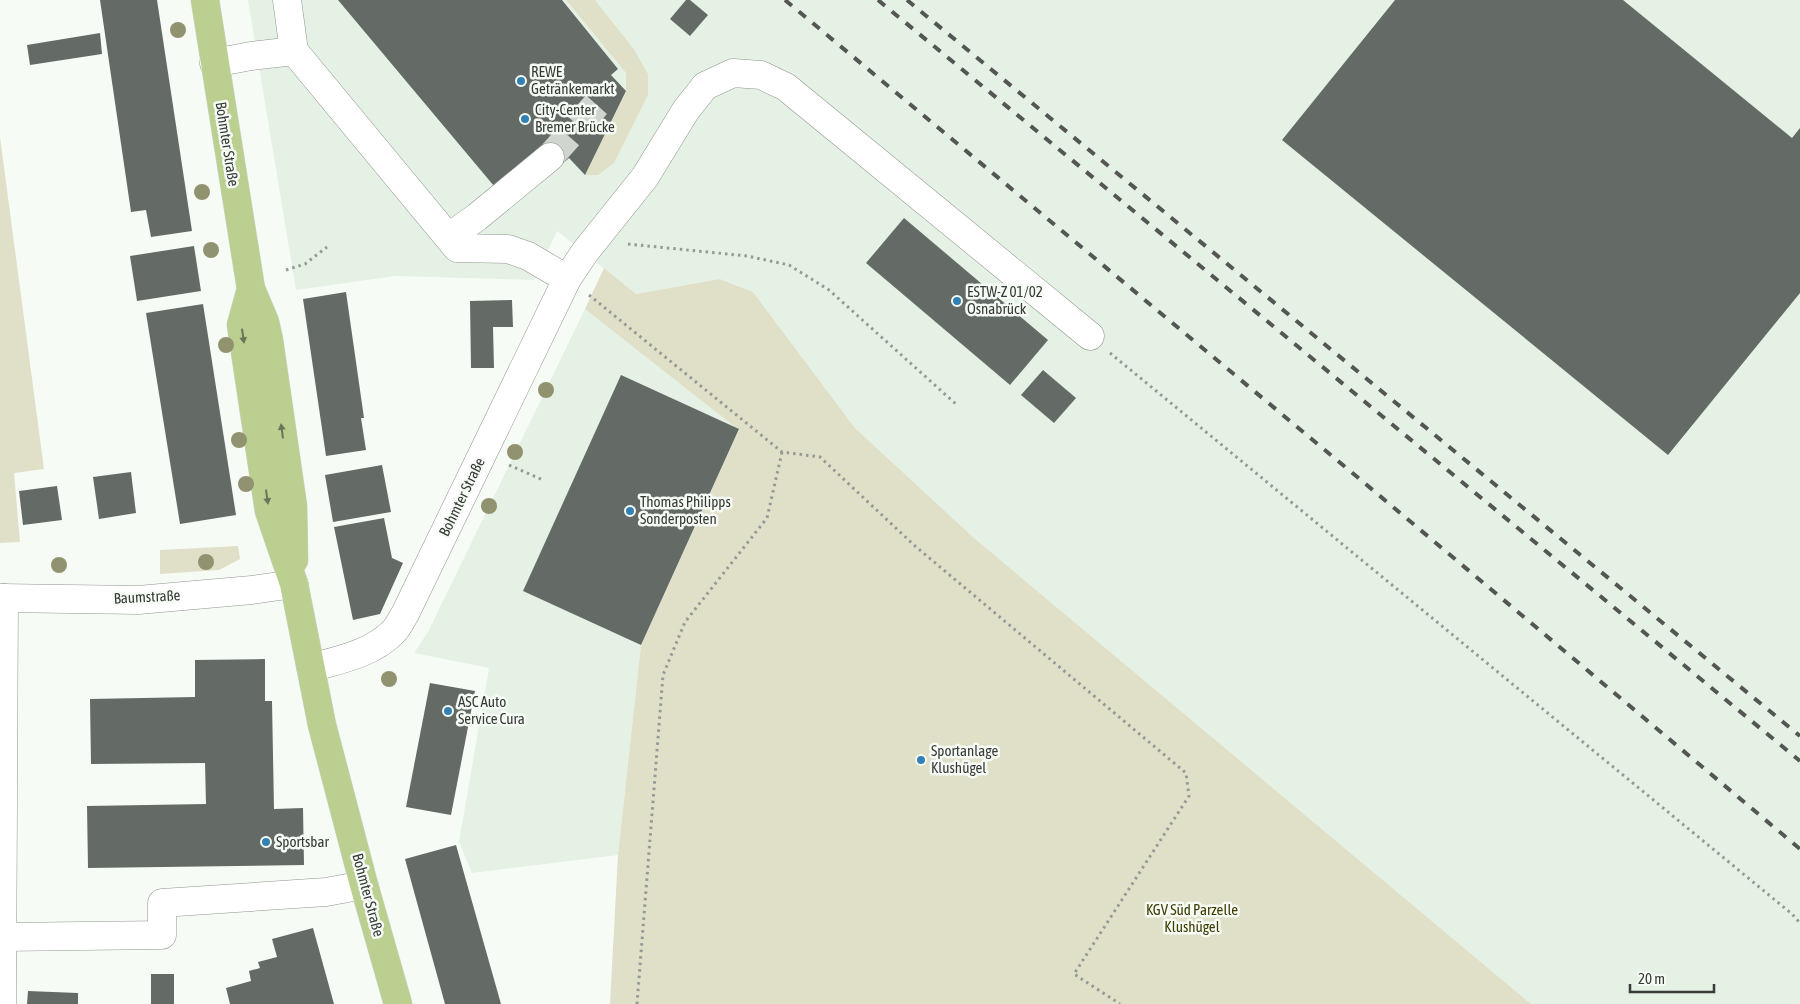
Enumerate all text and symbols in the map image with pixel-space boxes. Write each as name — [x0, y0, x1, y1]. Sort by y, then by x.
place label: REWE Getränkemarkt — [531, 63, 615, 97]
marker: REWE Getränkemarkt — [515, 75, 527, 87]
street label: Bohmter Straße — [212, 100, 243, 188]
place label: City-Center Bremer Brücke — [535, 101, 615, 135]
marker: City-Center Bremer Brücke — [519, 113, 531, 125]
place label: ESTW-Z 01/02 Osnabrück — [967, 283, 1043, 317]
marker: ESTW-Z 01/02 Osnabrück — [951, 295, 963, 307]
one-way arrow — [239, 328, 247, 344]
one-way arrow — [278, 423, 286, 439]
street label: Bohmter Straße — [435, 455, 488, 539]
one-way arrow — [263, 489, 271, 505]
place label: Thomas Philipps Sonderposten — [640, 493, 731, 527]
marker: Thomas Philipps Sonderposten — [624, 505, 636, 517]
street label: Baumstraße — [113, 586, 181, 607]
place label: ASC Auto Service Cura — [458, 693, 525, 727]
marker: ASC Auto Service Cura — [442, 705, 454, 717]
place label: Sportanlage Klushügel — [931, 742, 998, 776]
marker: Sportanlage Klushügel — [915, 754, 927, 766]
place label: Sportsbar — [276, 833, 329, 850]
marker: Sportsbar — [260, 836, 272, 848]
street label: Bohmter Straße — [349, 851, 388, 938]
park label: KGV Süd Parzelle Klushügel — [1146, 901, 1238, 935]
scale bar — [1630, 962, 1714, 994]
text: 20 m — [1638, 970, 1665, 987]

